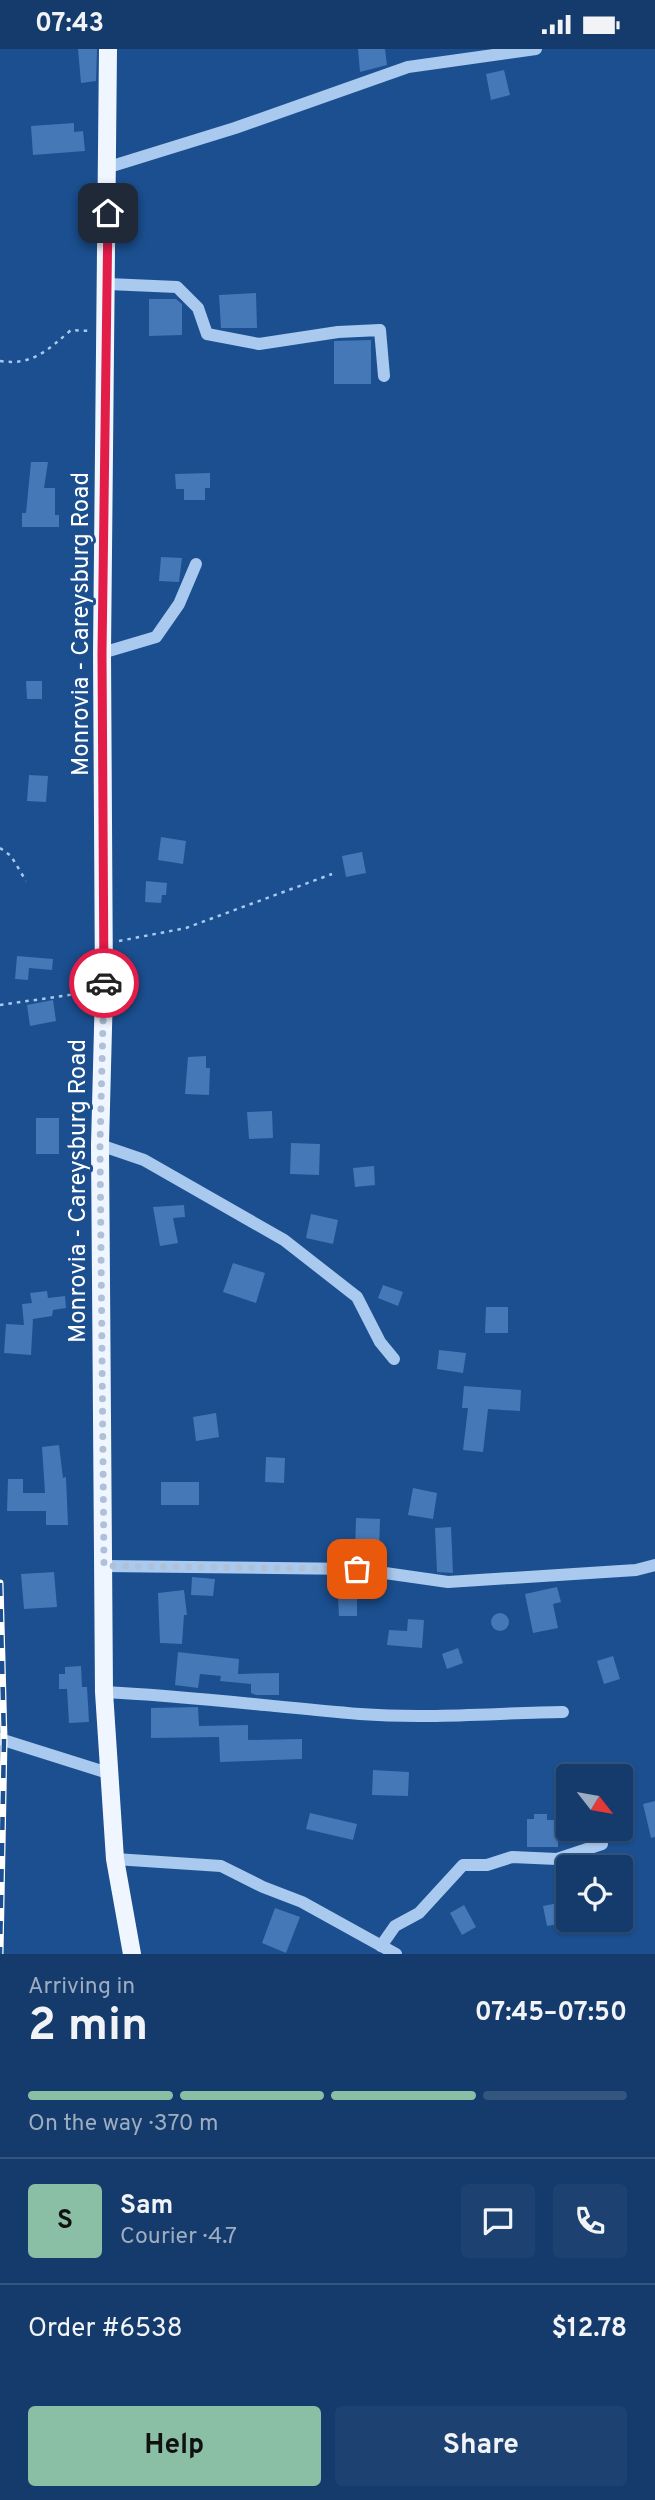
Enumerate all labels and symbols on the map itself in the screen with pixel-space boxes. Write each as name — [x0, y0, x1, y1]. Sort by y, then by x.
pin — [78, 183, 138, 243]
street label: Monrovia - Careysburg Road — [67, 472, 97, 776]
courier — [69, 948, 139, 1018]
street label: Monrovia - Careysburg Road — [64, 1039, 94, 1343]
pin — [327, 1539, 387, 1599]
north arrow — [556, 1764, 634, 1841]

